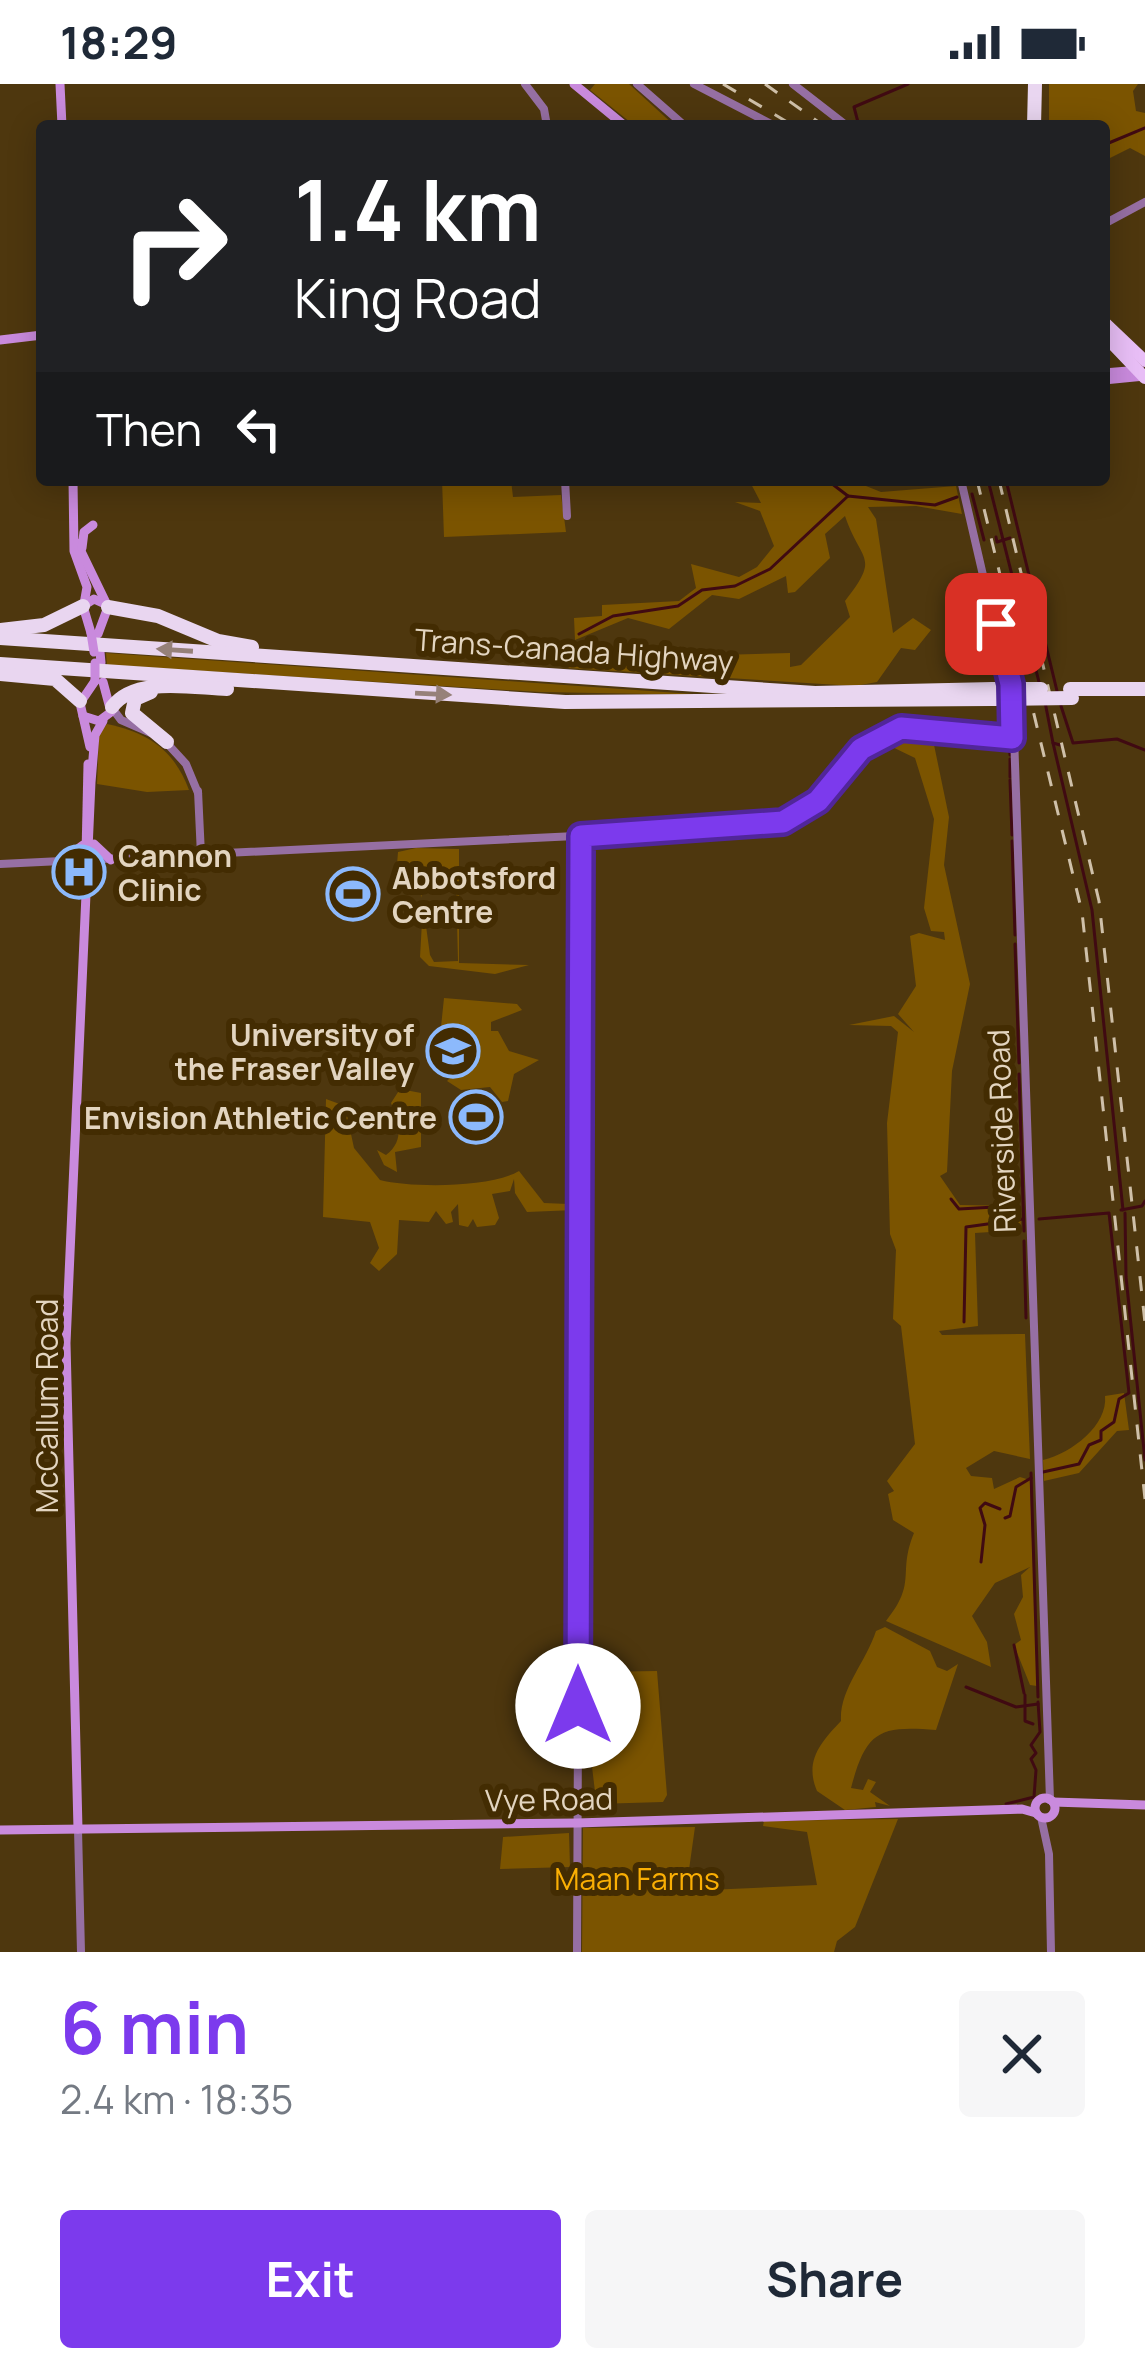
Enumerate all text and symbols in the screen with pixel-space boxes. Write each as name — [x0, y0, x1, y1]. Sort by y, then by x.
text: 18:29 — [60, 11, 177, 73]
text: 1.4 km — [294, 151, 542, 266]
icon: right — [96, 168, 252, 324]
text: King Road — [294, 260, 541, 334]
icon: left — [226, 396, 292, 462]
text: Then — [96, 398, 202, 460]
pin — [945, 573, 1047, 675]
icon: arrive — [963, 591, 1029, 657]
street label: Trans-Canada Highway — [413, 618, 735, 682]
one-way arrow — [156, 641, 193, 660]
one-way arrow — [415, 685, 453, 704]
place label: Cannon Clinic — [118, 835, 232, 910]
hospital icon: Cannon Clinic — [51, 844, 107, 900]
place label: Abbotsford Centre — [392, 857, 556, 932]
sports icon: Abbotsford Centre — [325, 866, 381, 922]
place label: University of the Fraser Valley — [175, 1014, 415, 1089]
school or university icon: University of the Fraser Valley — [425, 1023, 481, 1079]
street label: Riverside Road — [977, 1029, 1025, 1233]
sports icon: Envision Athletic Centre — [448, 1089, 504, 1145]
place label: Envision Athletic Centre — [84, 1097, 437, 1138]
street label: McCallum Road — [26, 1299, 67, 1513]
position arrow — [515, 1643, 641, 1769]
street label: Vye Road — [485, 1777, 613, 1821]
park label: Maan Farms — [554, 1858, 720, 1899]
text: 6 min — [60, 1977, 249, 2076]
button: close — [959, 1991, 1085, 2117]
text: 2.4 km · 18:35 — [60, 2072, 293, 2126]
button: Exit — [60, 2210, 561, 2348]
button: Share — [585, 2210, 1085, 2348]

